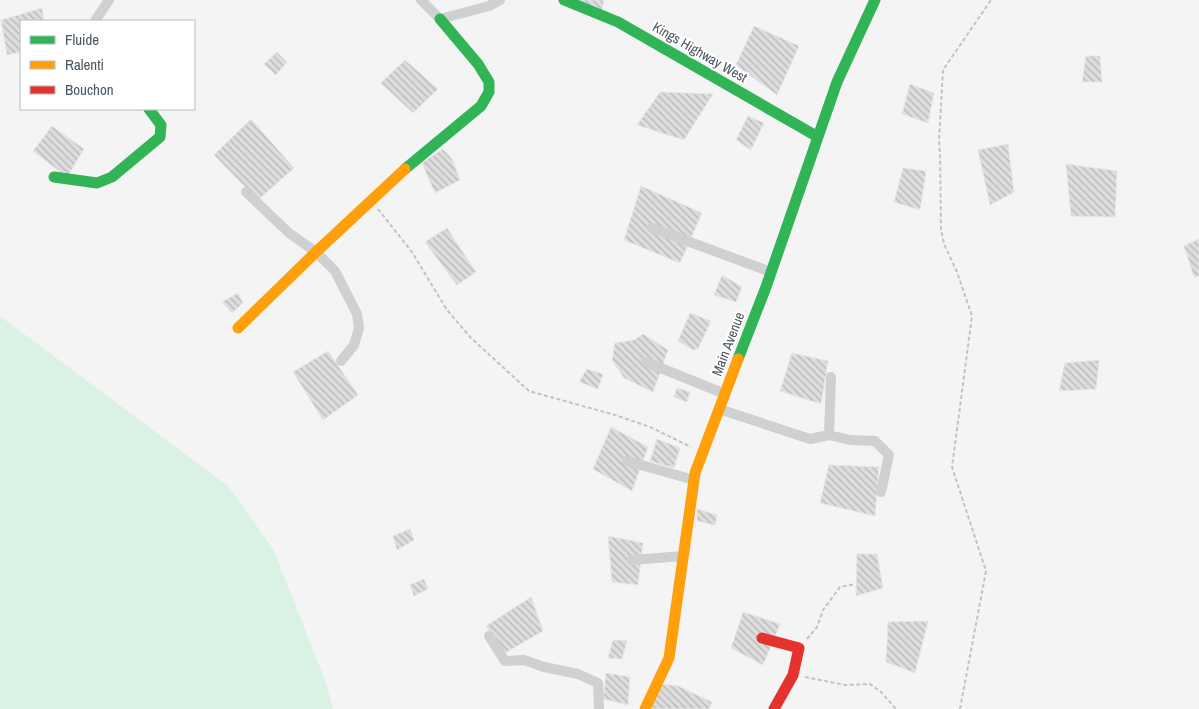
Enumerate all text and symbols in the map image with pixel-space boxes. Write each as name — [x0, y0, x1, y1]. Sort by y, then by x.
street label: Kings Highway West — [649, 18, 751, 86]
legend — [20, 20, 195, 110]
text: Fluide — [65, 29, 99, 50]
text: Ralenti — [65, 54, 104, 75]
text: Bouchon — [65, 79, 114, 100]
street label: Main Avenue — [708, 310, 748, 378]

